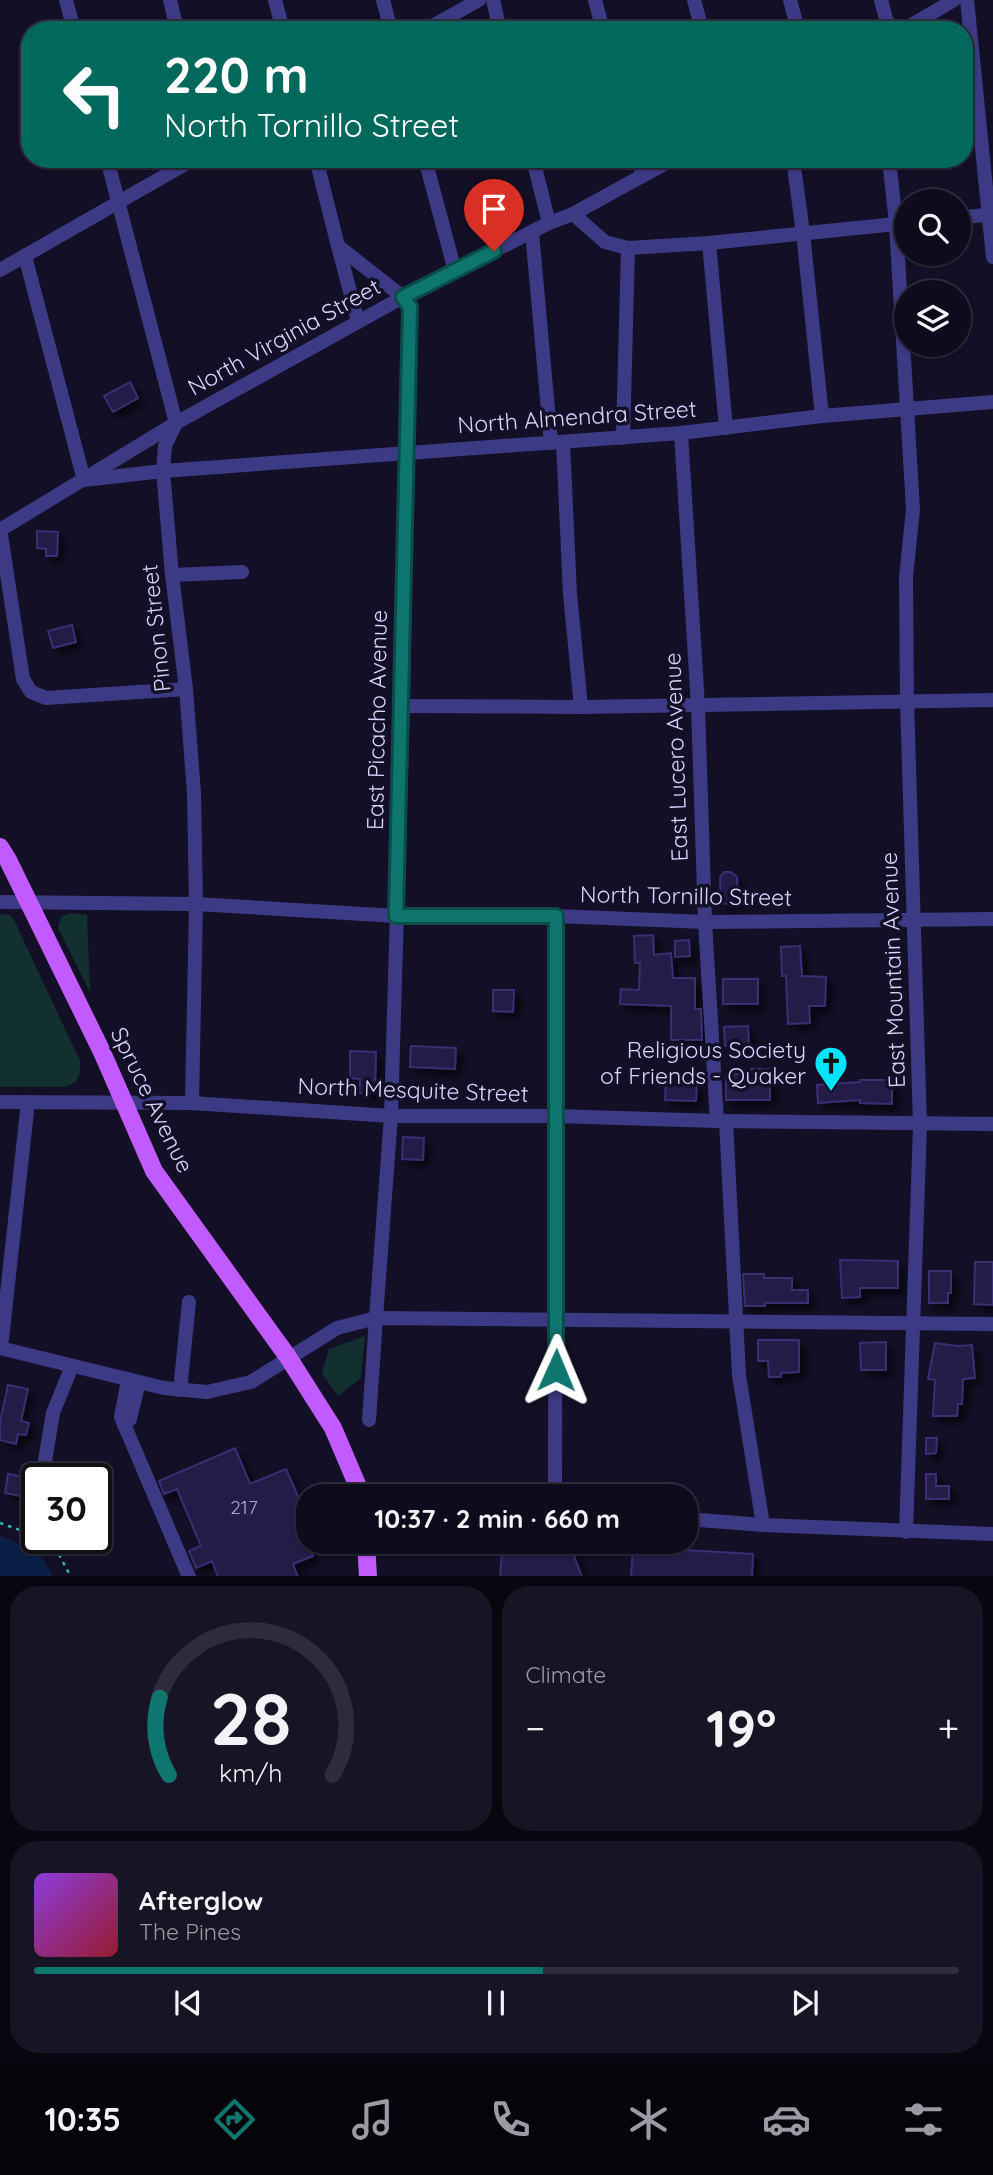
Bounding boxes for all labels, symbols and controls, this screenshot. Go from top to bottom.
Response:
text: 220 m [164,44,309,105]
icon: left [49,49,140,140]
text: North Tornillo Street [164,105,459,145]
pin [464,179,524,251]
map controls [894,189,971,357]
button: search [894,189,971,266]
icon: arrive [475,190,513,228]
street label: North Virginia Street [182,271,385,402]
button: layers [894,280,971,357]
street label: North Almendra Street [456,394,698,439]
street label: Pinon Street [134,563,177,693]
street label: East Picacho Avenue [360,610,393,830]
street label: East Lucero Avenue [657,652,694,862]
street label: East Mountain Avenue [874,852,911,1088]
street label: North Tornillo Street [580,879,792,912]
street label: Spruce Avenue [105,1022,200,1177]
place label: Religious Society of Friends - Quaker [600,1035,806,1090]
church icon: Religious Society of Friends - Quaker [812,1044,850,1093]
street label: North Mesquite Street [297,1071,529,1108]
position arrow [519,1333,593,1407]
speed limit sign: 30 [21,1463,112,1554]
house number: 217 [230,1495,258,1519]
text: 10:37 · 2 min · 660 m [374,1502,620,1535]
text: Climate [526,1660,606,1689]
text: 28 [210,1672,291,1763]
text: 19° [706,1695,777,1760]
text: − [526,1704,545,1752]
text: + [938,1704,959,1752]
text: km/h [219,1756,282,1787]
text: Afterglow [139,1884,263,1917]
text: The Pines [139,1917,241,1946]
icon: previous [169,1984,207,2022]
icon: pause [477,1984,515,2022]
icon: next [786,1984,824,2022]
icon: directions [210,2095,259,2144]
icon: music [348,2095,397,2144]
icon: phone [486,2095,535,2144]
icon: climate [624,2095,673,2144]
icon: car [762,2095,811,2144]
icon: filters [899,2095,948,2144]
text: 10:35 [44,2099,121,2139]

